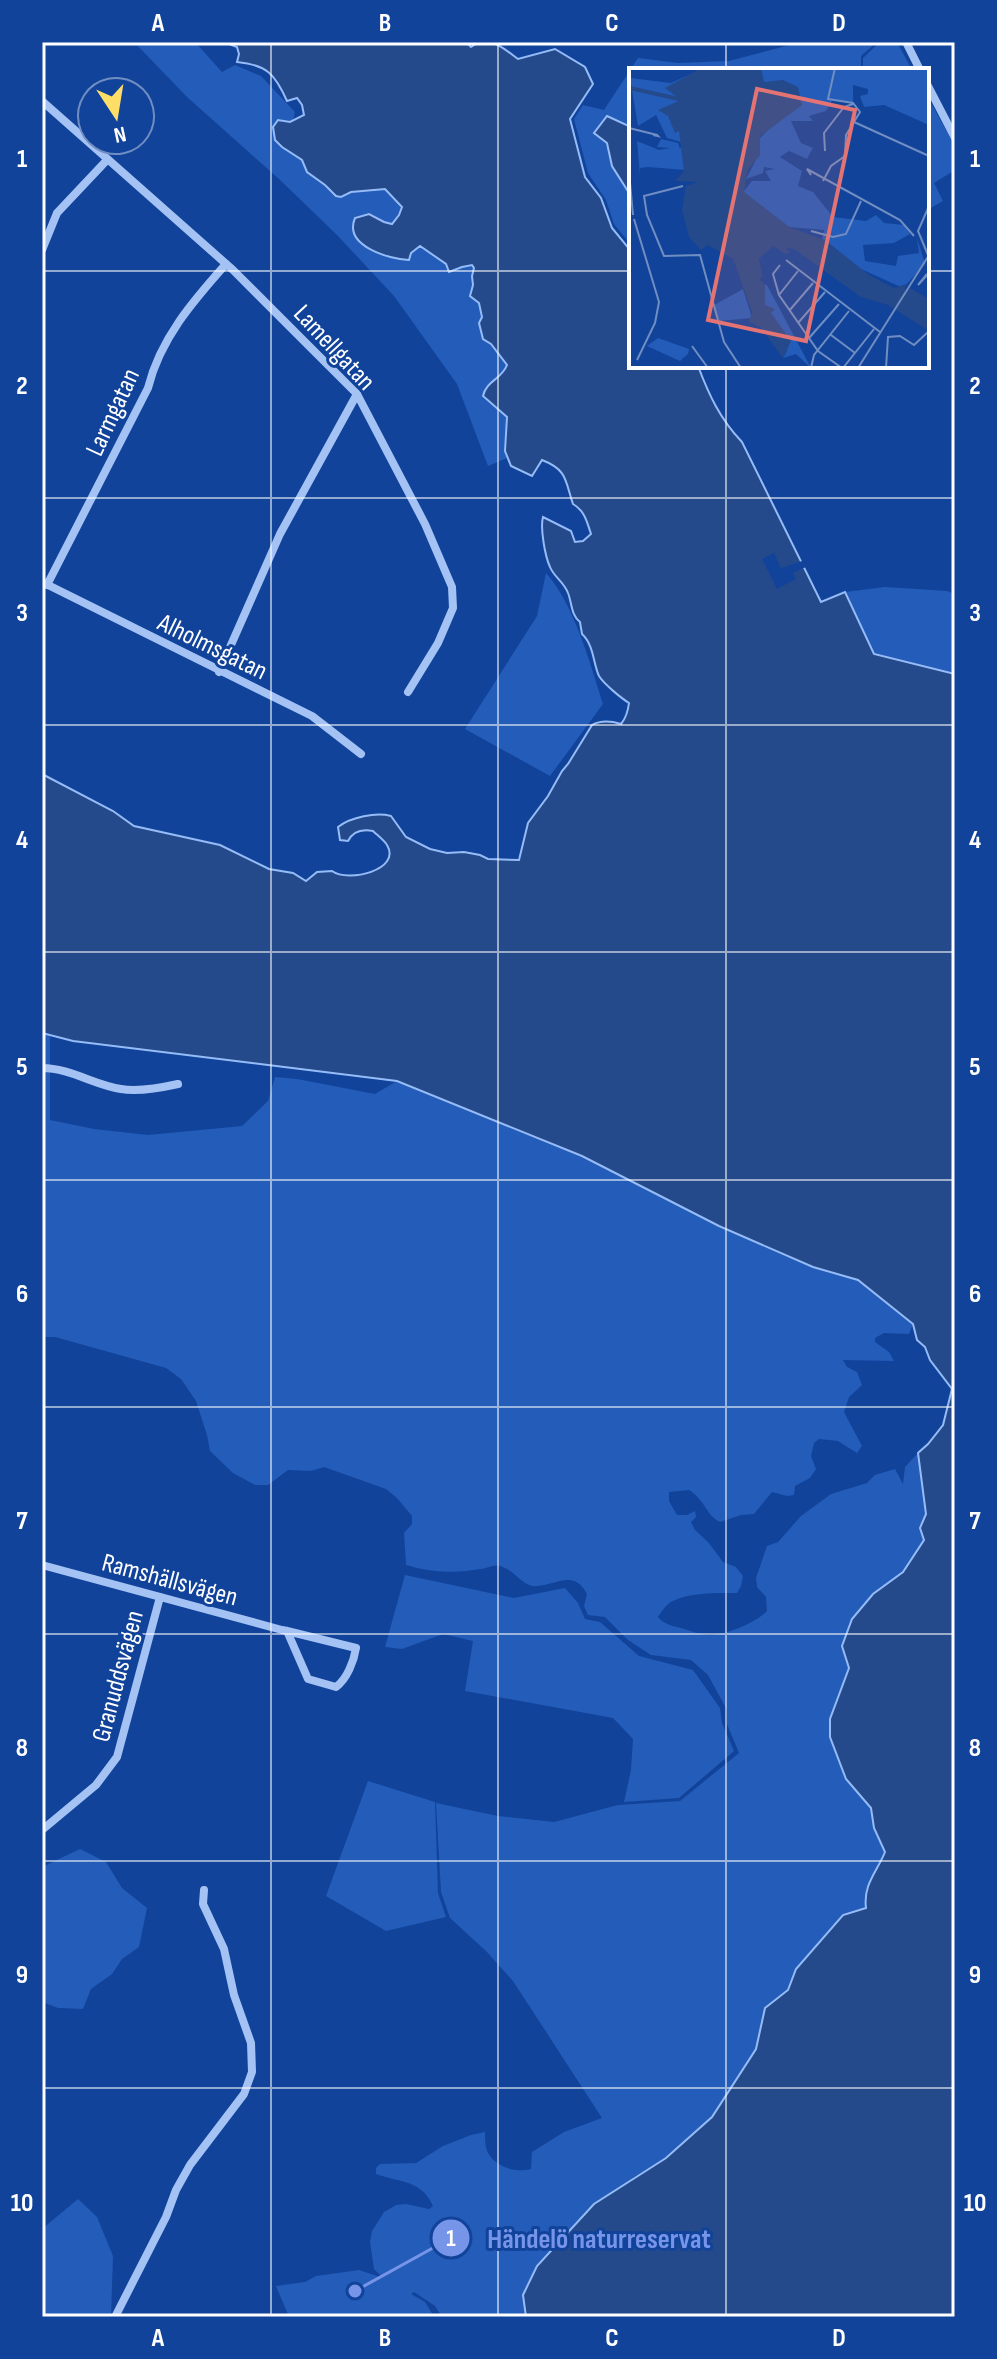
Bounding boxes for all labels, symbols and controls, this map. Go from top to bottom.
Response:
text: A [151,8,165,39]
text: B [379,8,391,39]
text: C [605,8,619,39]
text: D [832,8,846,39]
inset map [629,68,929,368]
north arrow [76,76,156,156]
text: N [111,120,128,149]
text: 1 [17,144,27,175]
text: 1 [970,144,980,175]
street label: Lamellgatan [287,299,381,397]
street label: Larmgatan [80,364,147,461]
text: 2 [16,371,28,402]
text: 2 [969,371,981,402]
text: 3 [16,598,28,629]
text: 3 [969,598,981,629]
street label: Alholmsgatan [152,607,272,687]
text: 4 [16,825,28,856]
text: 4 [969,825,981,856]
text: 5 [16,1052,28,1083]
text: 5 [969,1052,981,1083]
text: 6 [16,1279,28,1310]
text: 6 [969,1279,981,1310]
text: 7 [16,1506,28,1537]
text: 7 [969,1506,981,1537]
street label: Ramshällsvägen [98,1547,241,1613]
street label: Granuddsvägen [86,1607,151,1745]
text: 8 [16,1733,28,1764]
text: 8 [969,1733,981,1764]
text: 9 [16,1960,28,1991]
text: 9 [969,1960,981,1991]
text: 10 [11,2188,33,2219]
text: 10 [964,2188,986,2219]
callout: Händelö naturreservat [431,2212,727,2264]
text: Händelö naturreservat [487,2223,711,2256]
text: 1 [446,2224,456,2253]
text: A [151,2323,165,2354]
text: B [379,2323,391,2354]
text: C [605,2323,619,2354]
text: D [832,2323,846,2354]

